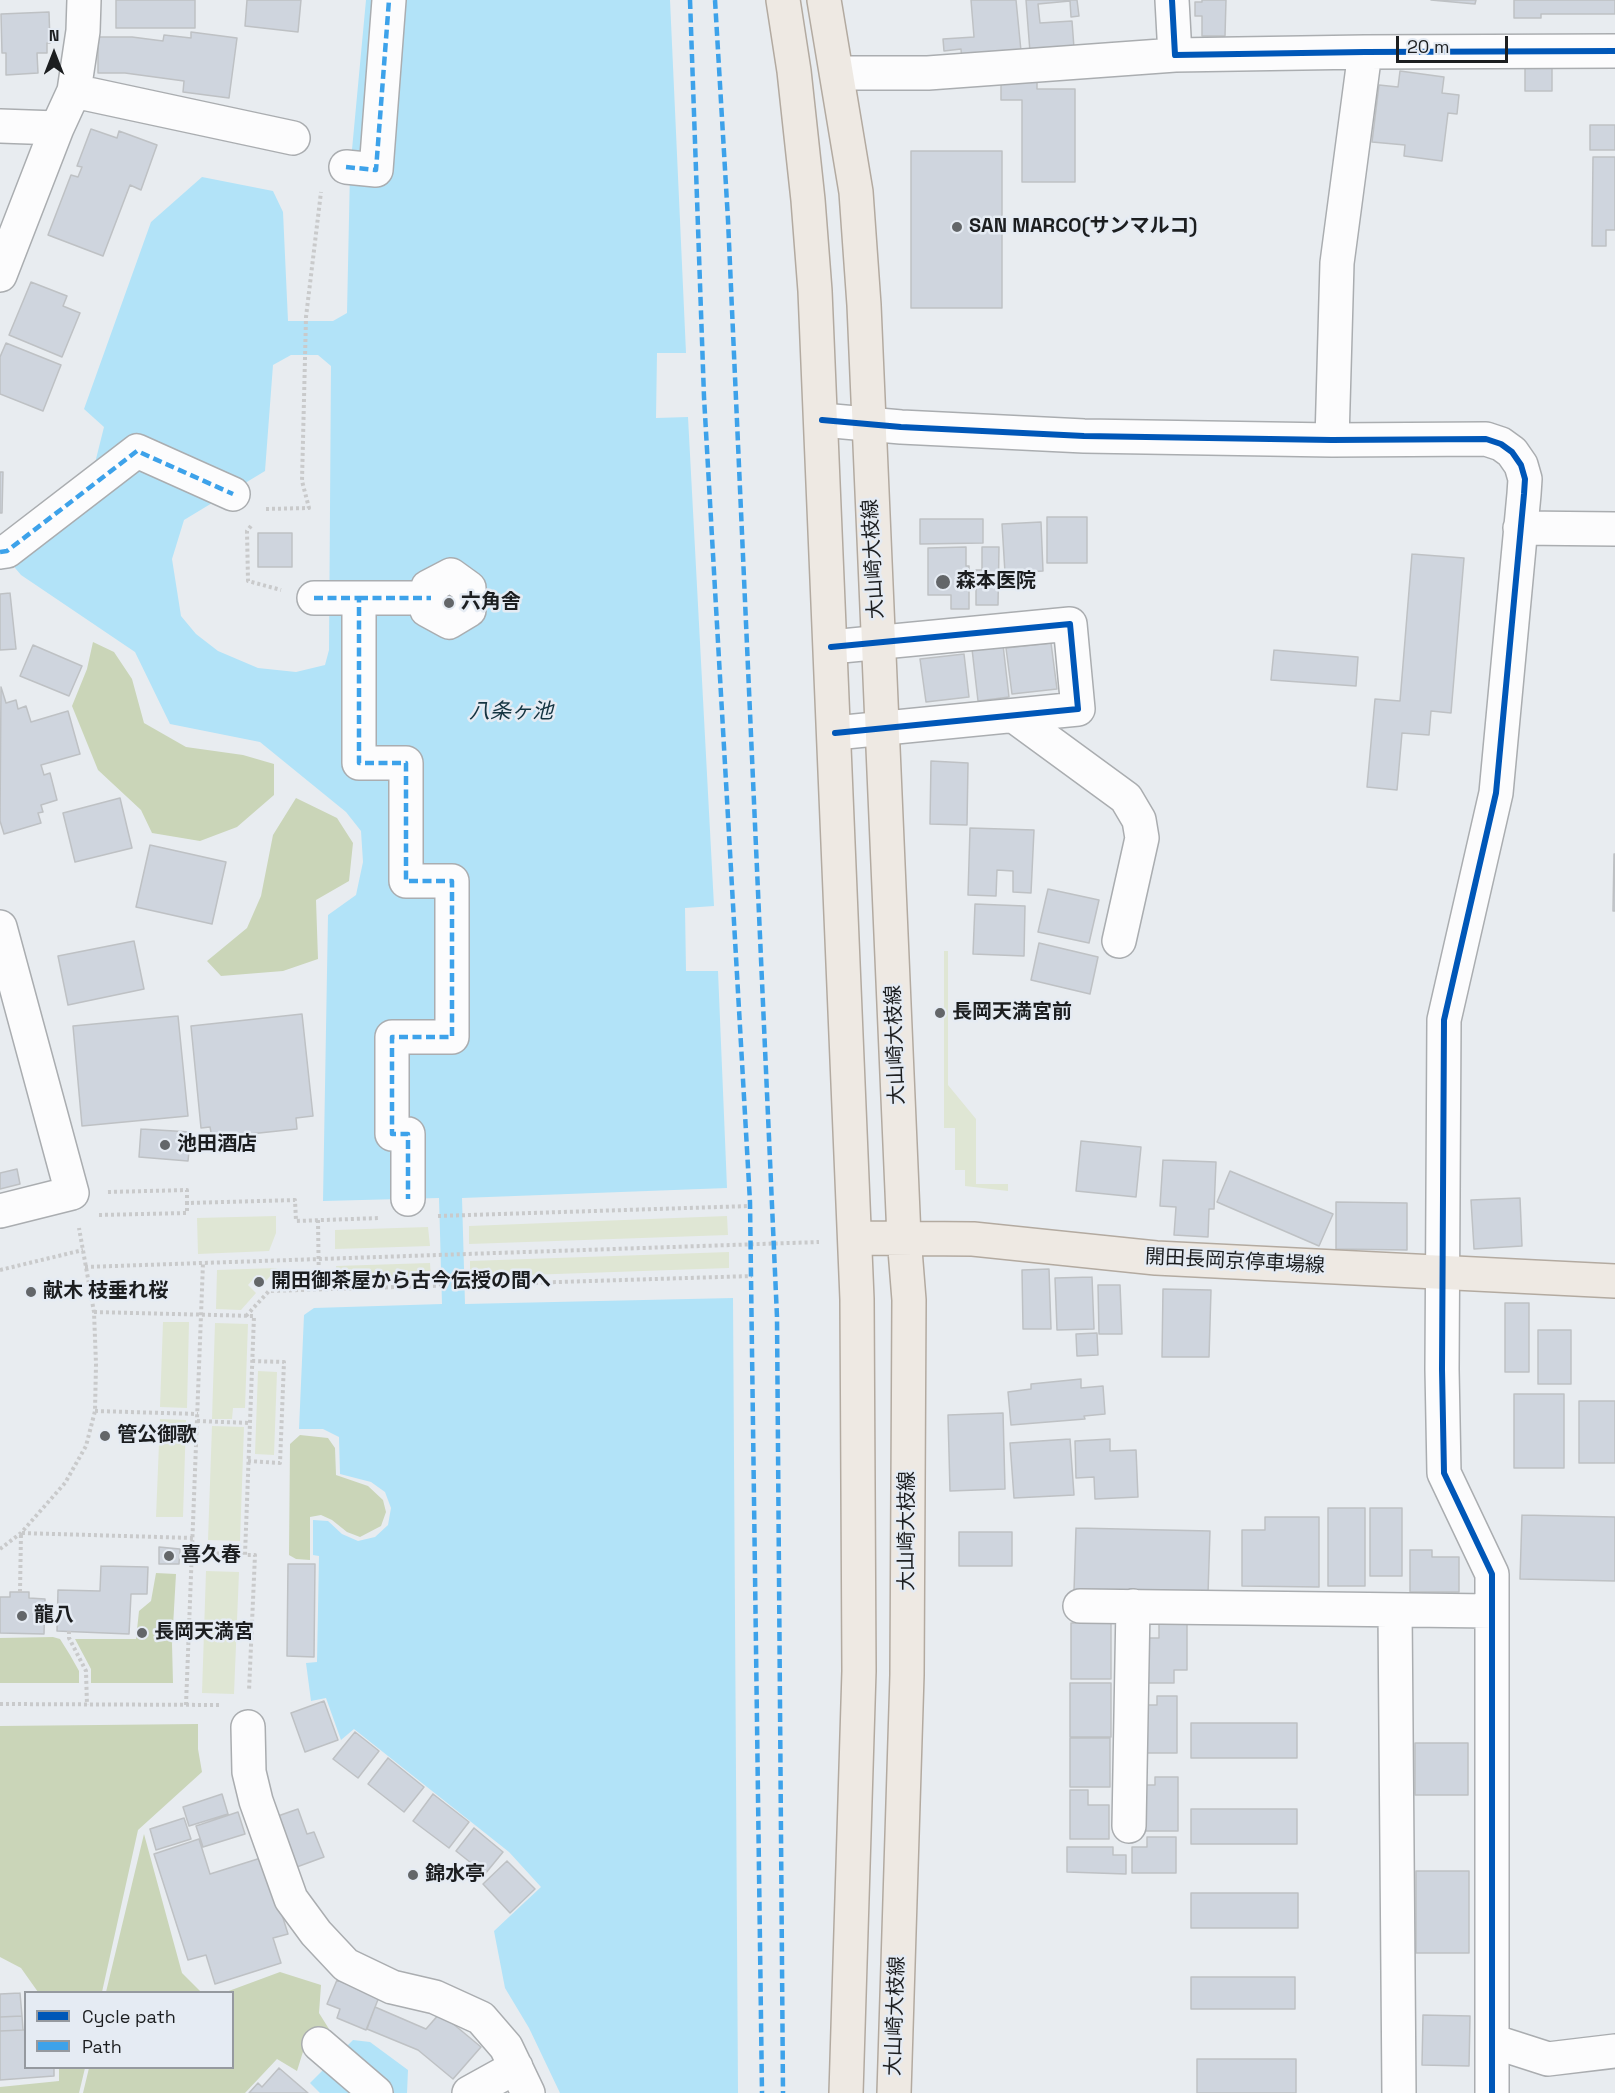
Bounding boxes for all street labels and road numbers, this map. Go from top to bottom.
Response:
street label: 大山崎大枝線 [859,498,889,620]
street label: 大山崎大枝線 [882,985,910,1105]
street label: 開田長岡京停車場線 [1144,1245,1326,1279]
street label: 大山崎大枝線 [896,1471,920,1591]
street label: 大山崎大枝線 [882,1956,910,2076]

